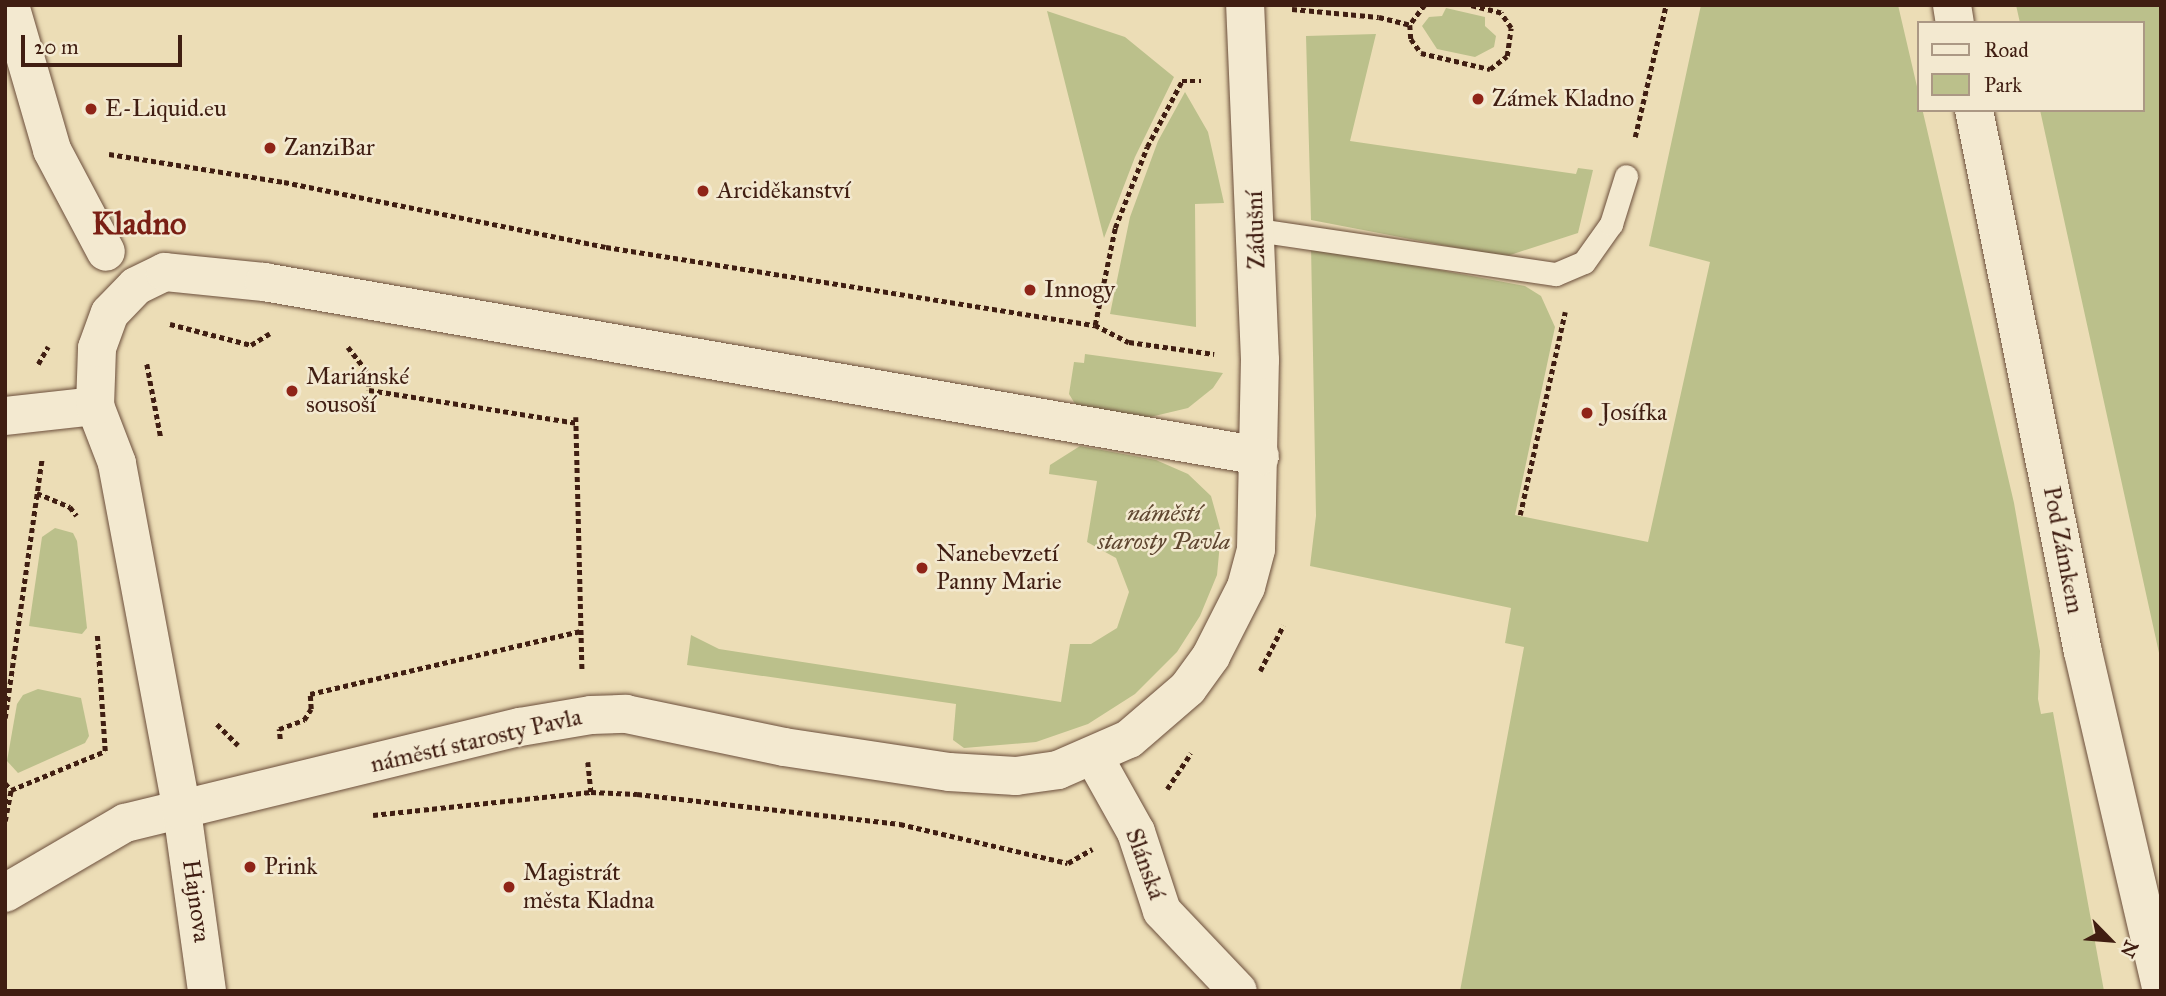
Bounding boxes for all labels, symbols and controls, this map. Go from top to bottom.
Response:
scale bar [24,21,186,65]
legend [1918,21,2145,112]
text: 20 m [34,34,79,60]
text: Road [1984,37,2029,63]
text: Park [1984,72,2022,98]
place label: Zámek Kladno [1492,85,1634,113]
marker: Zámek Kladno [1470,91,1486,107]
place label: E-Liquid.eu [105,95,227,123]
marker: E-Liquid.eu [83,101,99,117]
place label: ZanziBar [284,134,375,162]
marker: ZanziBar [262,140,278,156]
place label: Arciděkanství [717,177,850,205]
marker: Arciděkanství [695,183,711,199]
street label: Zádušní [1240,190,1272,270]
district label: Kladno [92,205,186,243]
place label: Innogy [1044,276,1115,304]
marker: Innogy [1022,282,1038,298]
place label: Mariánské sousoší [306,363,409,419]
marker: Mariánské sousoší [284,383,300,399]
place label: Josífka [1601,399,1667,427]
marker: Josífka [1579,405,1595,421]
street label: Pod Zámkem [2037,484,2089,616]
park label: náměstí starosty Pavla [1098,500,1230,556]
place label: Nanebevzetí Panny Marie [936,540,1062,596]
marker: Nanebevzetí Panny Marie [914,560,930,576]
street label: náměstí starosty Pavla [368,703,584,779]
street label: Slánská [1119,825,1171,903]
place label: Prink [264,853,317,881]
street label: Hajnova [176,858,216,944]
marker: Prink [242,859,258,875]
place label: Magistrát města Kladna [523,859,654,915]
marker: Magistrát města Kladna [501,879,517,895]
north arrow [2075,905,2145,975]
text: N [2116,937,2143,961]

